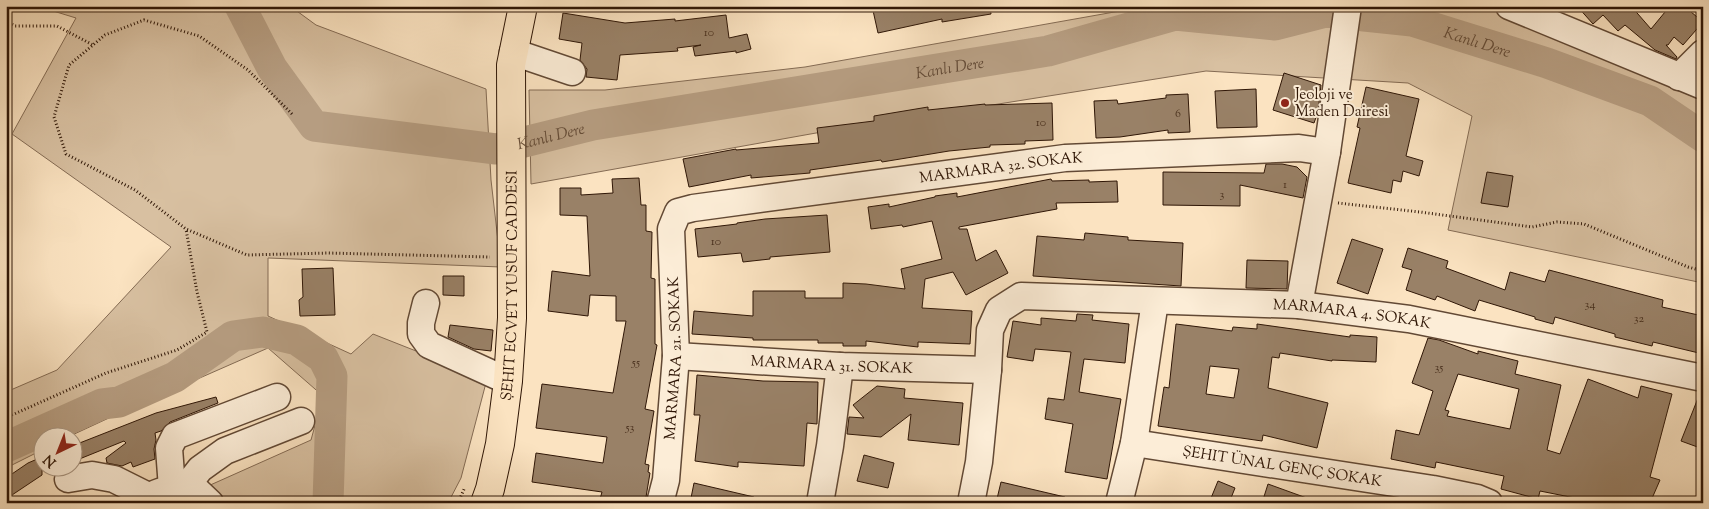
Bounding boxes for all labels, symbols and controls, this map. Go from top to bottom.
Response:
water label: Kanlı Dere [1440,23,1513,65]
house number: 10 [704,24,714,42]
water label: Kanlı Dere [914,53,986,86]
place label: Jeoloji ve Maden Dairesi [1294,85,1389,123]
marker: Jeoloji ve Maden Dairesi [1279,97,1291,109]
house number: 6 [1175,105,1181,123]
house number: 10 [1036,114,1046,132]
water label: Kanlı Dere [515,118,587,157]
street label: MARMARA 32. SOKAK [918,148,1083,189]
street label: ŞEHIT ECVET YUSUF CADDESI [497,170,524,402]
house number: 1 [1283,176,1287,194]
house number: 3 [1220,186,1225,204]
house number: 10 [711,233,721,251]
street label: MARMARA 21. SOKAK [660,276,688,441]
street label: MARMARA 4. SOKAK [1273,295,1433,335]
house number: 34 [1585,296,1595,314]
house number: 32 [1634,310,1645,328]
street label: MARMARA 31. SOKAK [750,352,913,380]
house number: 55 [631,354,640,372]
house number: 35 [1435,359,1443,377]
house number: 53 [625,419,635,437]
north arrow [32,426,82,476]
street label: ŞEHIT ÜNAL GENÇ SOKAK [1181,442,1383,493]
text: N [40,449,61,471]

